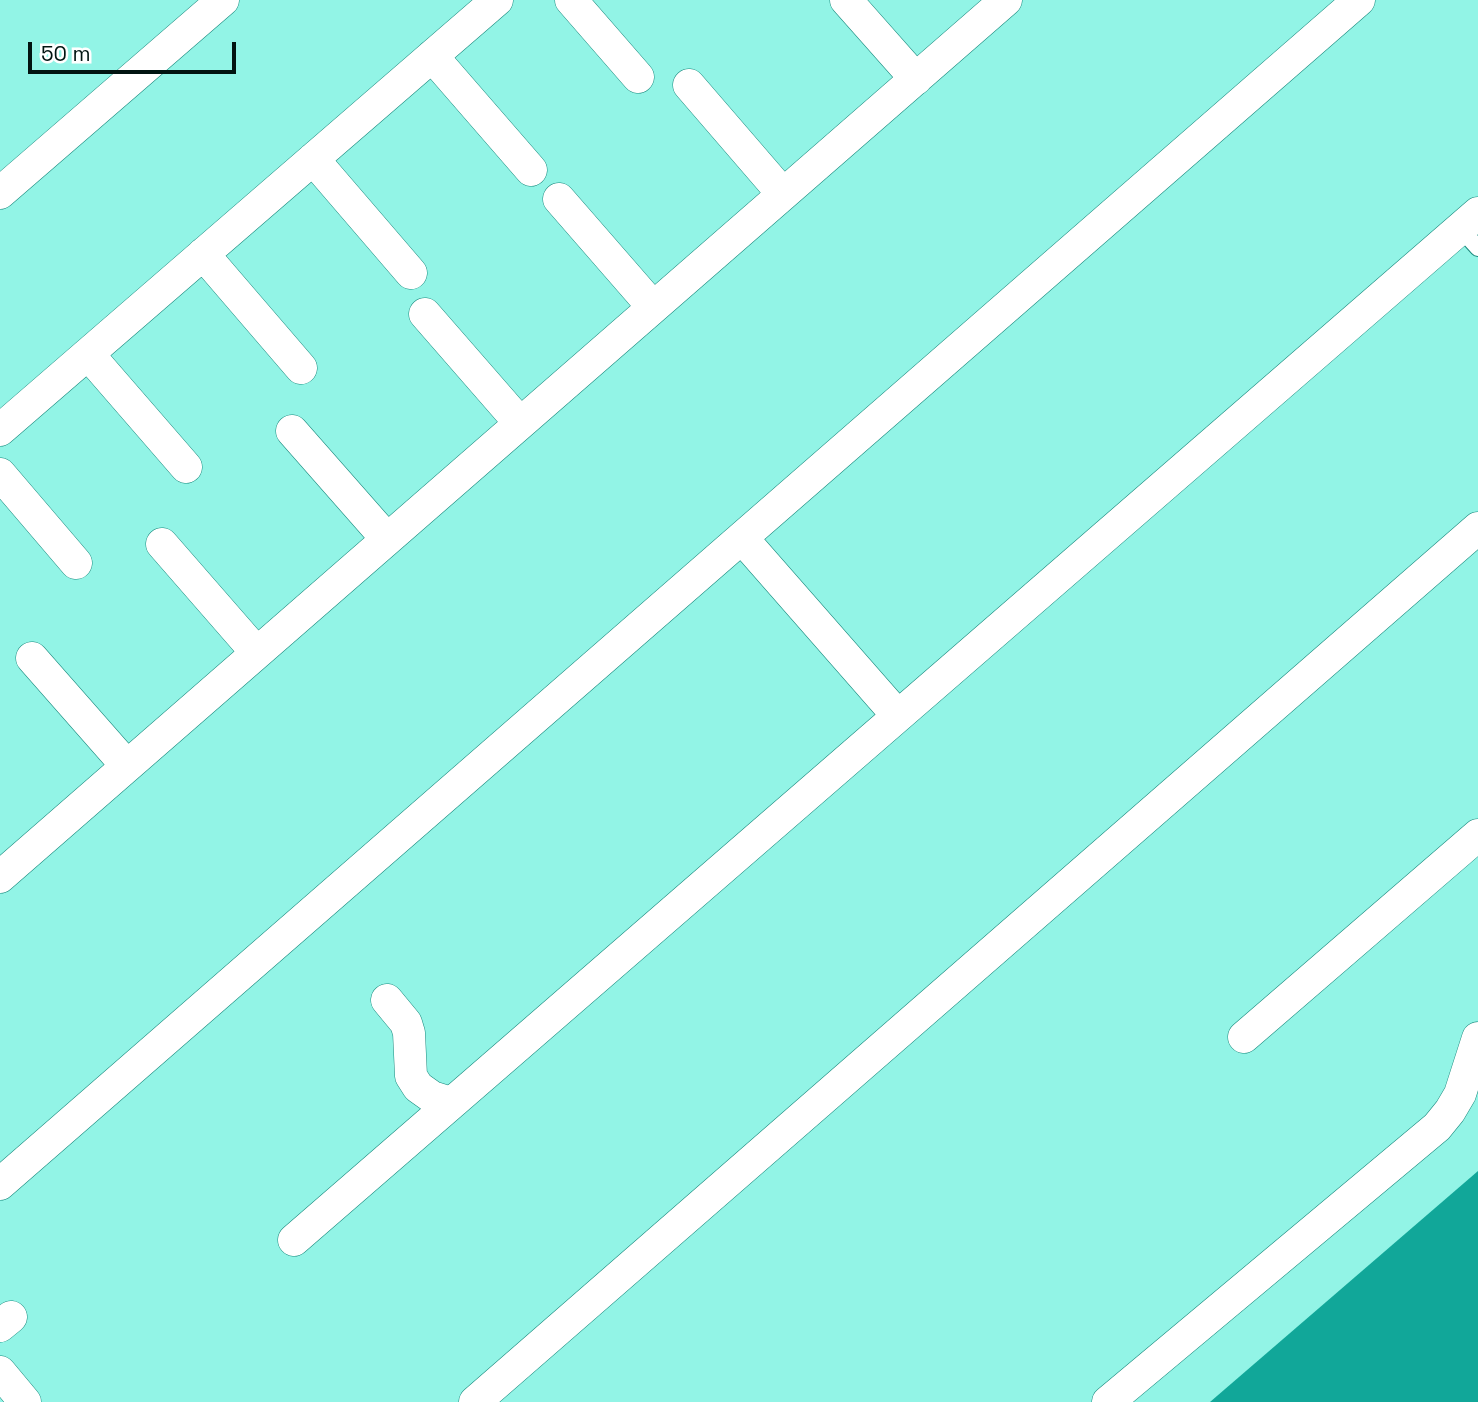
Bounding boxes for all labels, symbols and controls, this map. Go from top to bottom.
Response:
scale bar [32,28,240,72]
text: 50 m [41,40,91,67]

